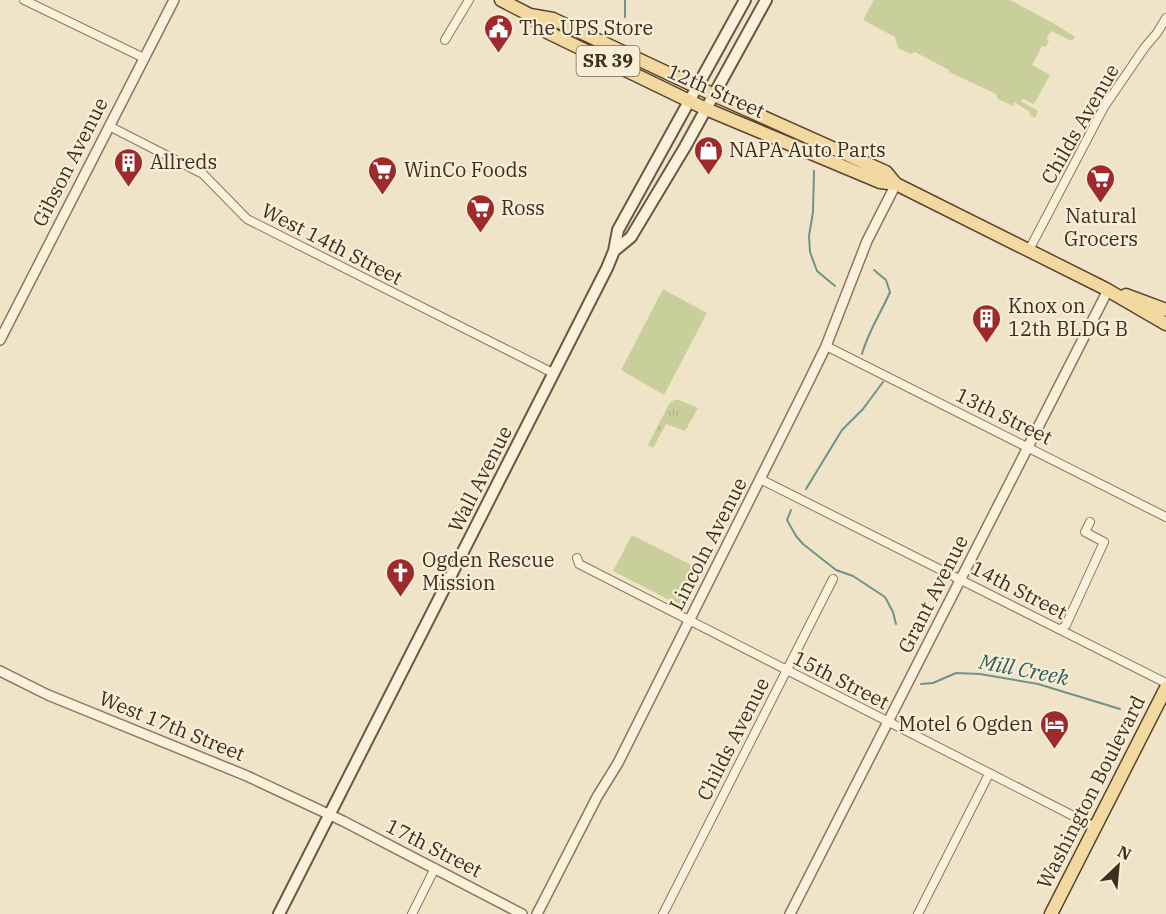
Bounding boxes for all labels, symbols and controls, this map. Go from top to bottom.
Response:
public building icon: The UPS Store [482,12,514,54]
place label: The UPS Store [519,14,653,41]
road number: SR 39 [576,46,640,76]
street label: 12th Street [663,57,769,124]
street label: Childs Avenue [1034,59,1125,189]
street label: Gibson Avenue [25,93,114,231]
shop icon: NAPA Auto Parts [692,134,724,176]
place label: NAPA Auto Parts [729,136,886,163]
building icon: Allreds [113,146,145,188]
place label: Allreds [150,148,217,175]
supermarket icon: WinCo Foods [367,154,399,196]
place label: WinCo Foods [404,156,527,183]
supermarket icon: Natural Grocers [1085,162,1117,204]
supermarket icon: Ross [464,192,496,234]
place label: Ross [501,194,545,221]
street label: West 14th Street [257,196,407,291]
place label: Natural Grocers [1064,202,1138,252]
place label: Knox on 12th BLDG B [1008,292,1128,342]
building icon: Knox on 12th BLDG B [971,302,1003,344]
street label: 13th Street [951,381,1057,451]
street label: Wall Avenue [441,421,518,537]
street label: Lincoln Avenue [662,473,753,615]
street label: Grant Avenue [891,530,974,657]
place label: Ogden Rescue Mission [422,546,554,596]
street label: 14th Street [967,554,1072,625]
church icon: Ogden Rescue Mission [385,556,417,598]
street label: 15th Street [789,644,894,715]
water label: Mill Creek [976,646,1072,692]
street label: Childs Avenue [690,673,775,805]
street label: West 17th Street [95,684,249,767]
street label: Washington Boulevard [1030,691,1151,893]
hotel icon: Motel 6 Ogden [1038,708,1070,750]
place label: Motel 6 Ogden [898,710,1033,737]
street label: 17th Street [382,812,487,883]
north arrow [1088,836,1148,896]
text: N [1115,841,1135,864]

